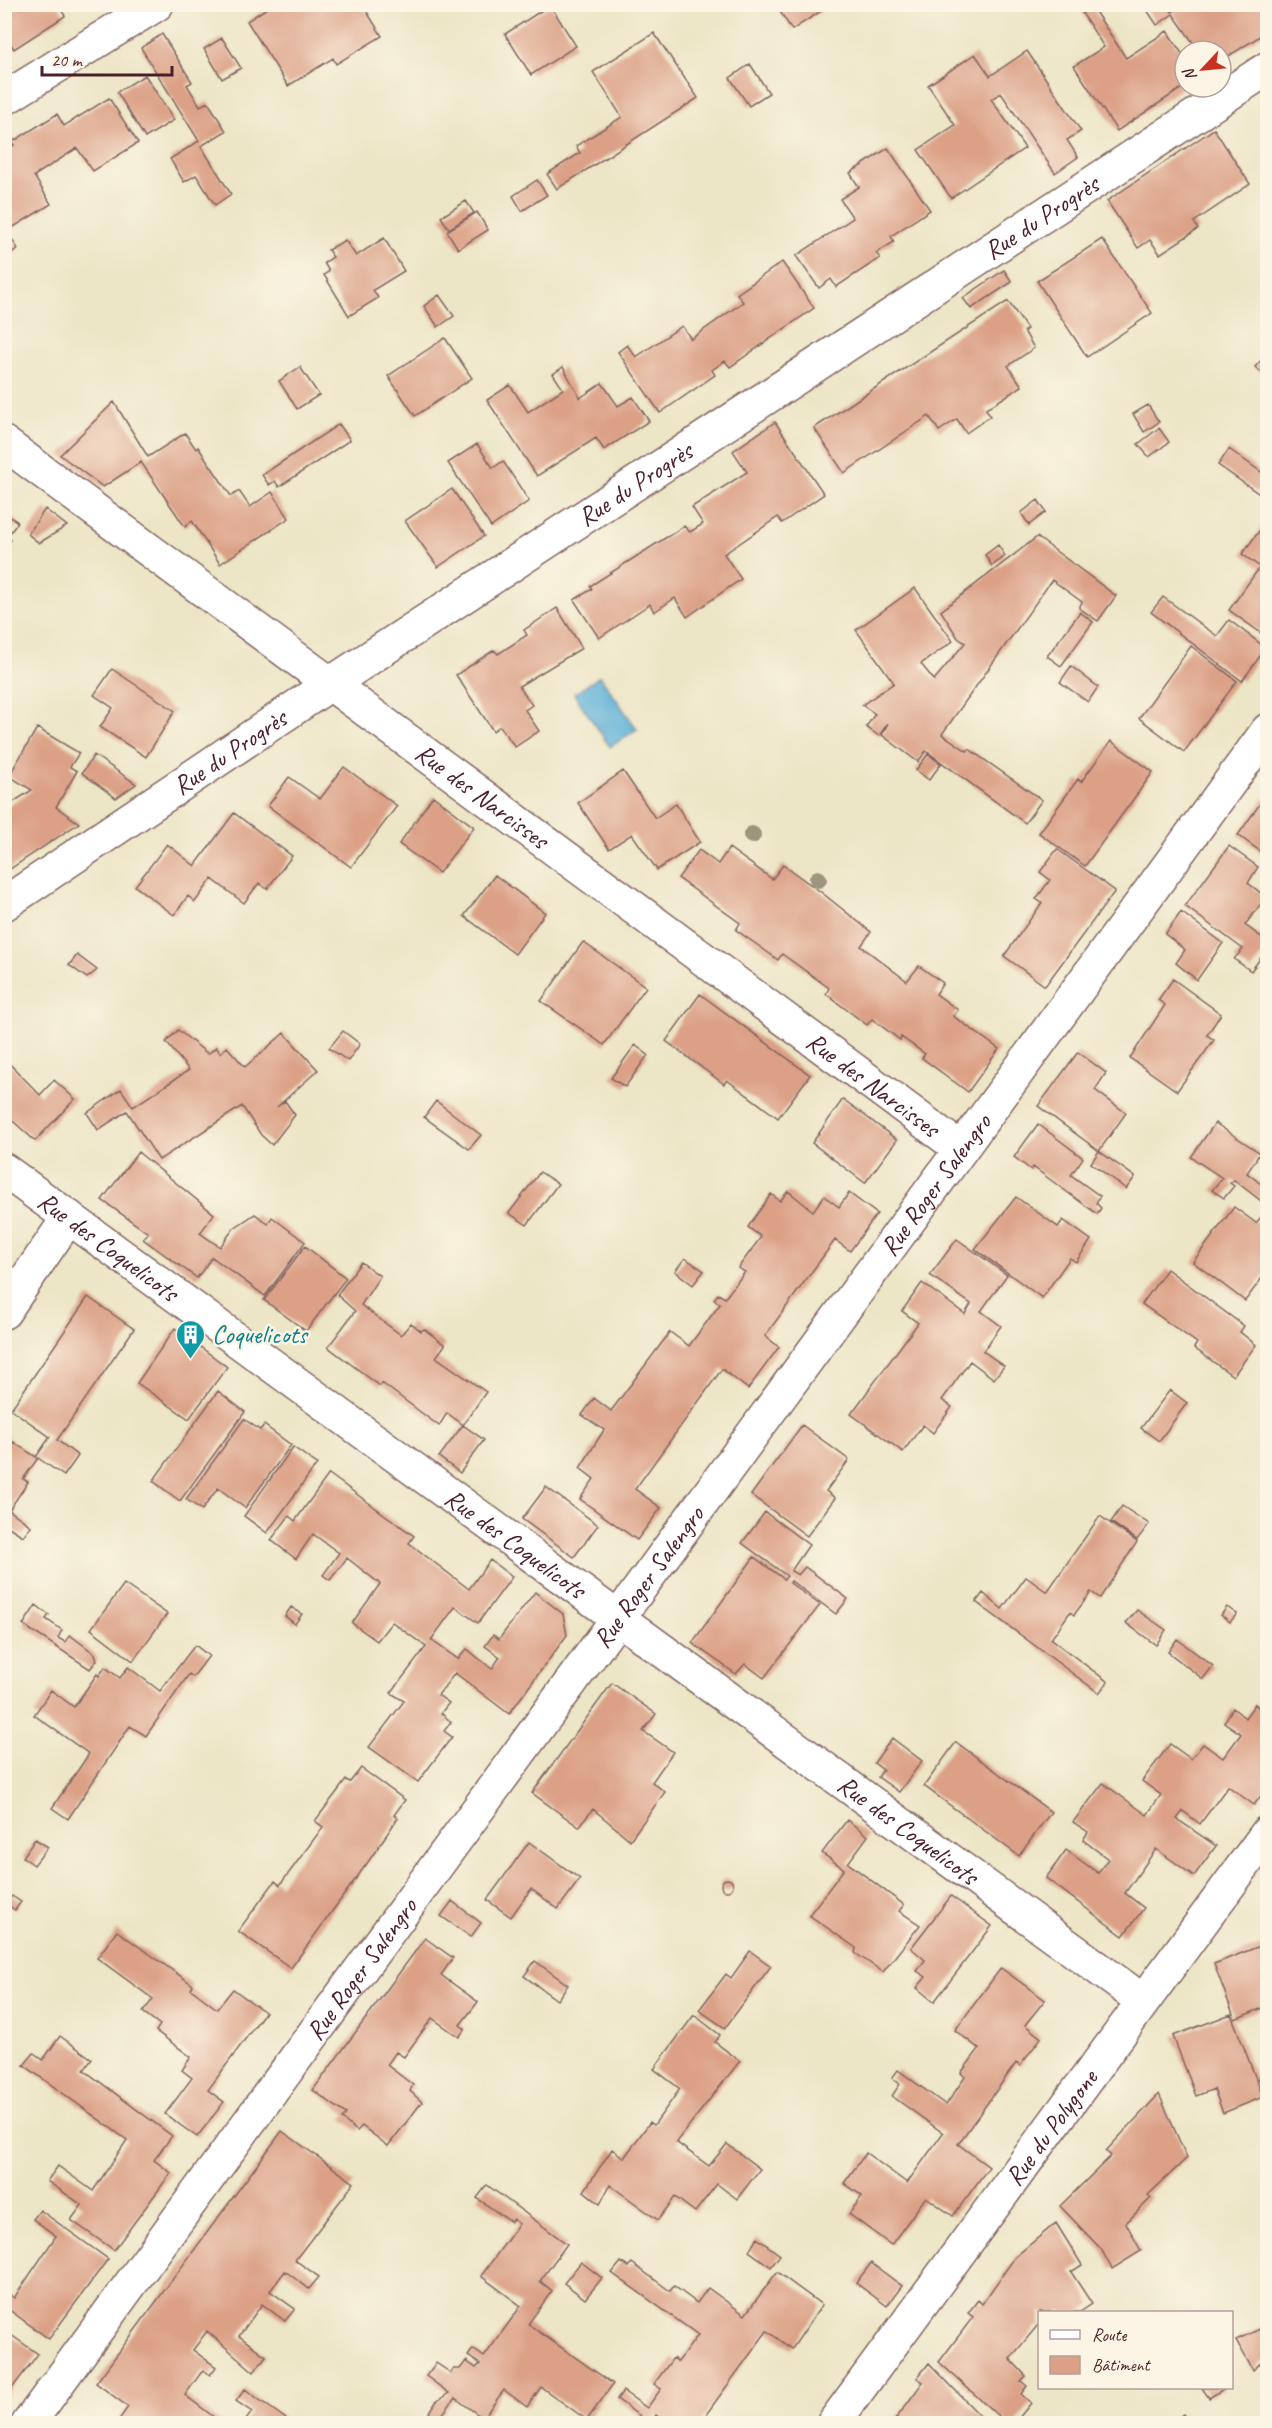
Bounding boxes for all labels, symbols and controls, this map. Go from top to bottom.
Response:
scale bar [42,39,172,77]
north arrow [1173,39,1233,99]
text: 20 m [51,49,84,71]
text: N [1178,64,1202,84]
street label: Rue du Progrès [978,166,1106,267]
street label: Rue du Progrès [571,433,700,533]
street label: Rue du Progrès [166,701,294,802]
street label: Rue des Narcisses [409,736,557,857]
street label: Rue des Narcisses [800,1024,948,1145]
street label: Rue Roger Salengro [872,1106,999,1262]
street label: Rue des Coquelicots [31,1184,187,1309]
building icon: Coquelicots [175,1318,207,1360]
place label: Coquelicots [212,1318,309,1351]
street label: Rue des Coquelicots [439,1481,594,1607]
street label: Rue Roger Salengro [585,1498,712,1654]
street label: Rue des Coquelicots [831,1767,986,1893]
street label: Rue Roger Salengro [298,1890,425,2046]
street label: Rue du Polygone [997,2062,1105,2192]
legend [1038,2311,1233,2389]
text: Route [1092,2324,1127,2346]
text: Bâtiment [1092,2354,1152,2376]

